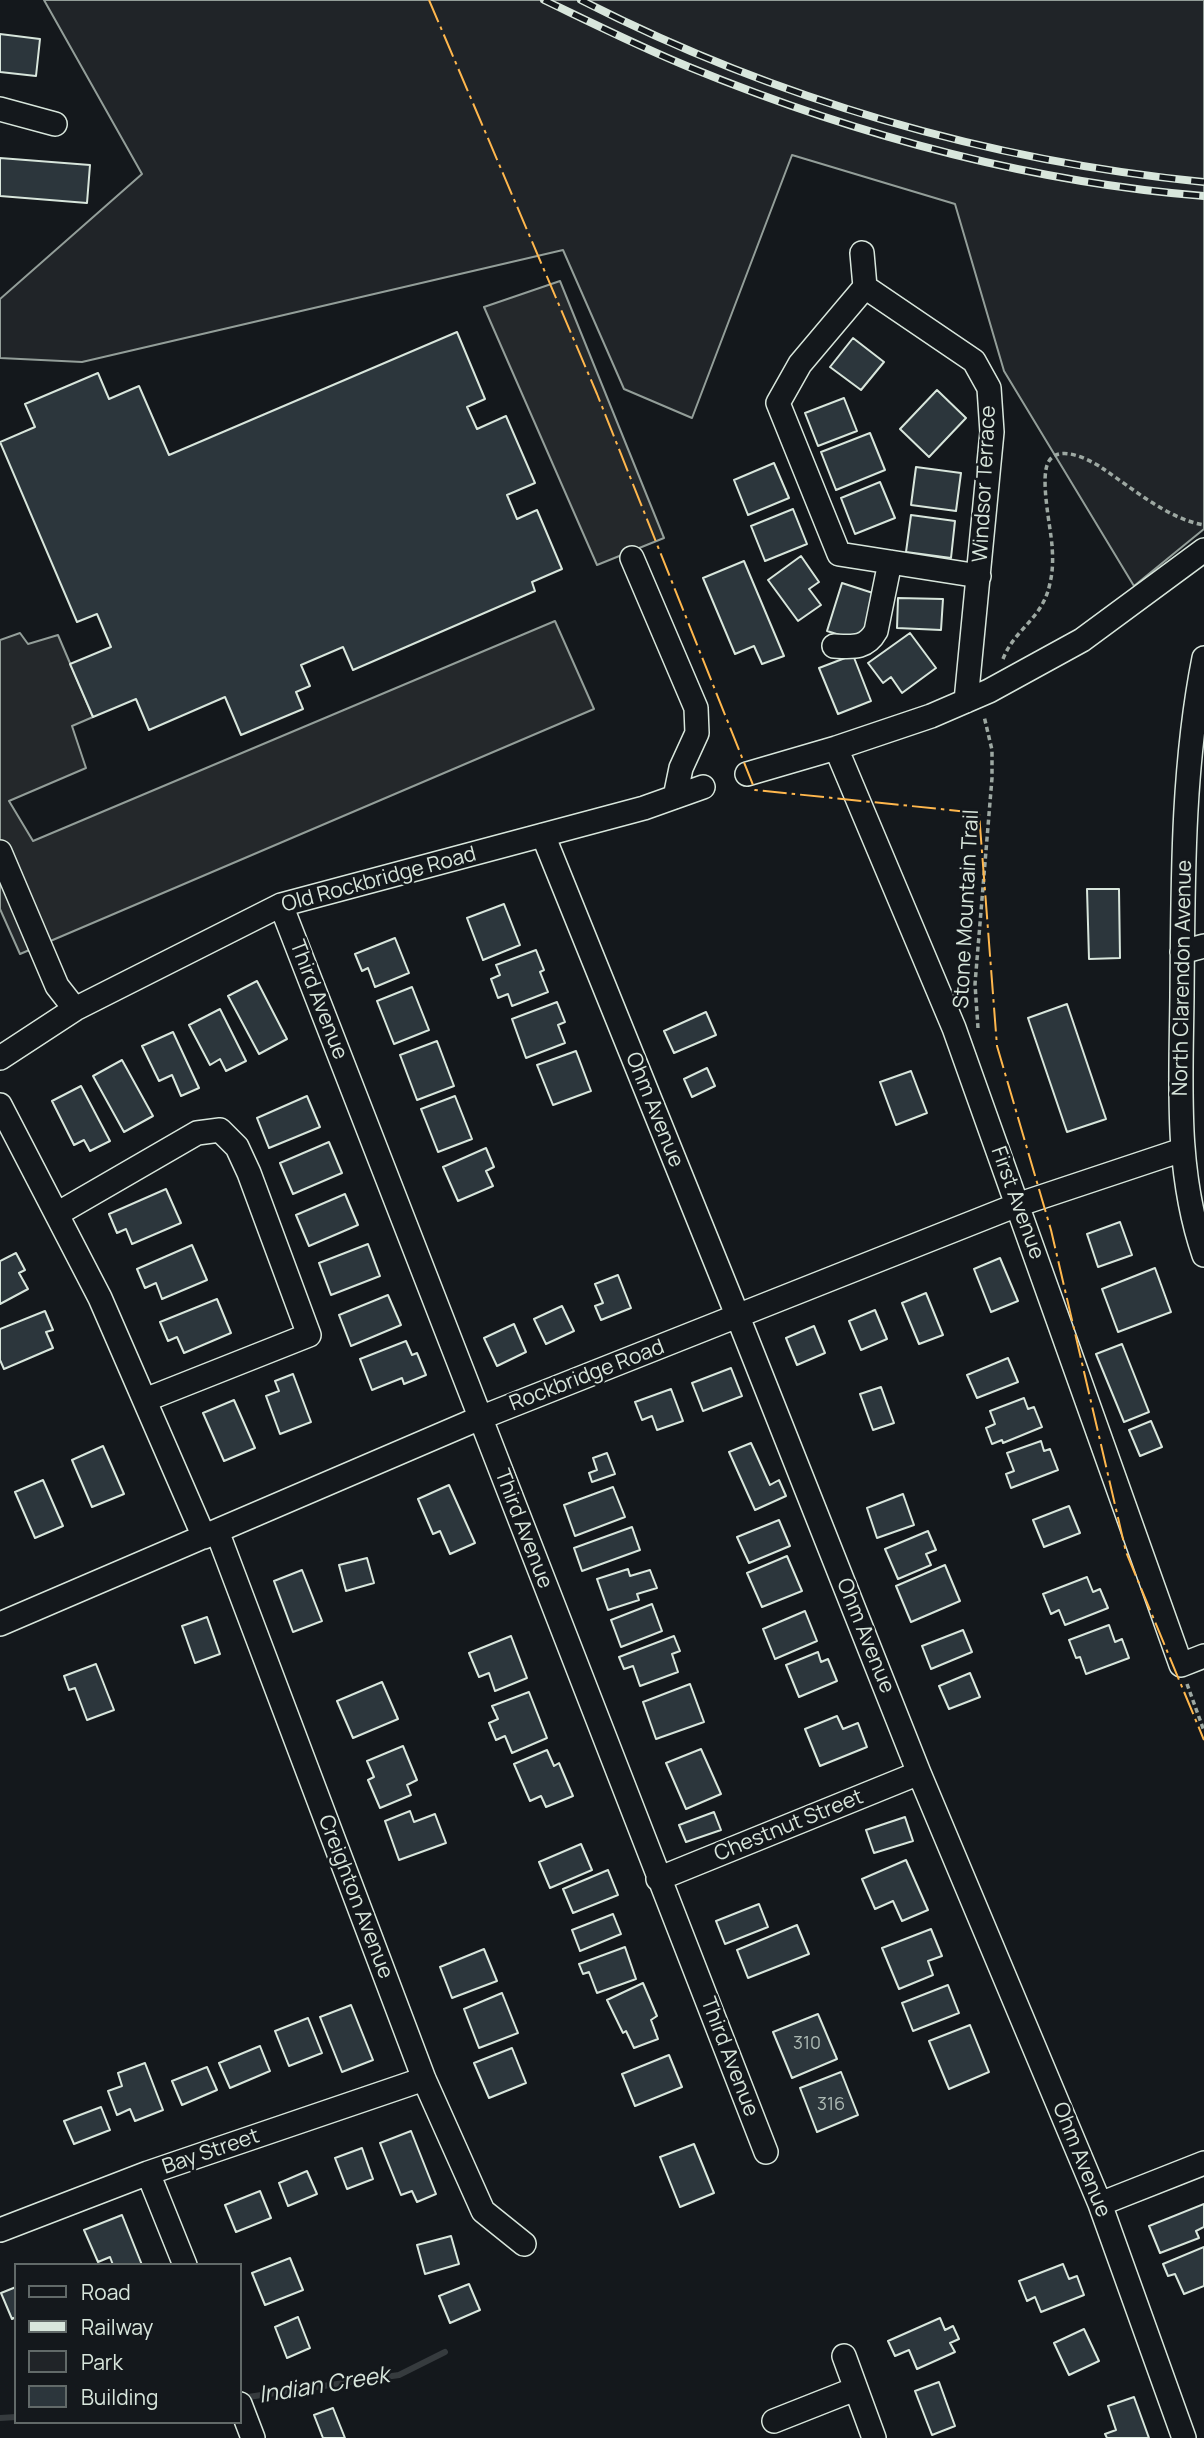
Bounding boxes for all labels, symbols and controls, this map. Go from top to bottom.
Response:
street label: Windsor Terrace [968,405,1002,563]
street label: Stone Mountain Trail [949,809,985,1009]
street label: Old Rockbridge Road [279,842,479,918]
street label: North Clarendon Avenue [1168,860,1198,1096]
street label: Third Avenue [284,937,352,1063]
street label: Ohm Avenue [620,1049,688,1171]
street label: First Avenue [985,1143,1049,1263]
street label: Rockbridge Road [506,1335,668,1417]
street label: Third Avenue [489,1466,557,1592]
street label: Ohm Avenue [831,1575,899,1697]
street label: Chestnut Street [711,1785,867,1867]
street label: Creighton Avenue [312,1812,398,1982]
street label: Third Avenue [695,1994,763,2120]
house number: 310 [793,2033,821,2055]
house number: 316 [817,2094,845,2116]
street label: Ohm Avenue [1047,2099,1115,2221]
street label: Bay Street [159,2124,263,2180]
legend [14,2263,242,2424]
text: Road [81,2278,131,2306]
text: Railway [81,2313,153,2341]
text: Park [81,2348,123,2376]
water label: Indian Creek [257,2362,391,2410]
text: Building [81,2383,158,2411]

